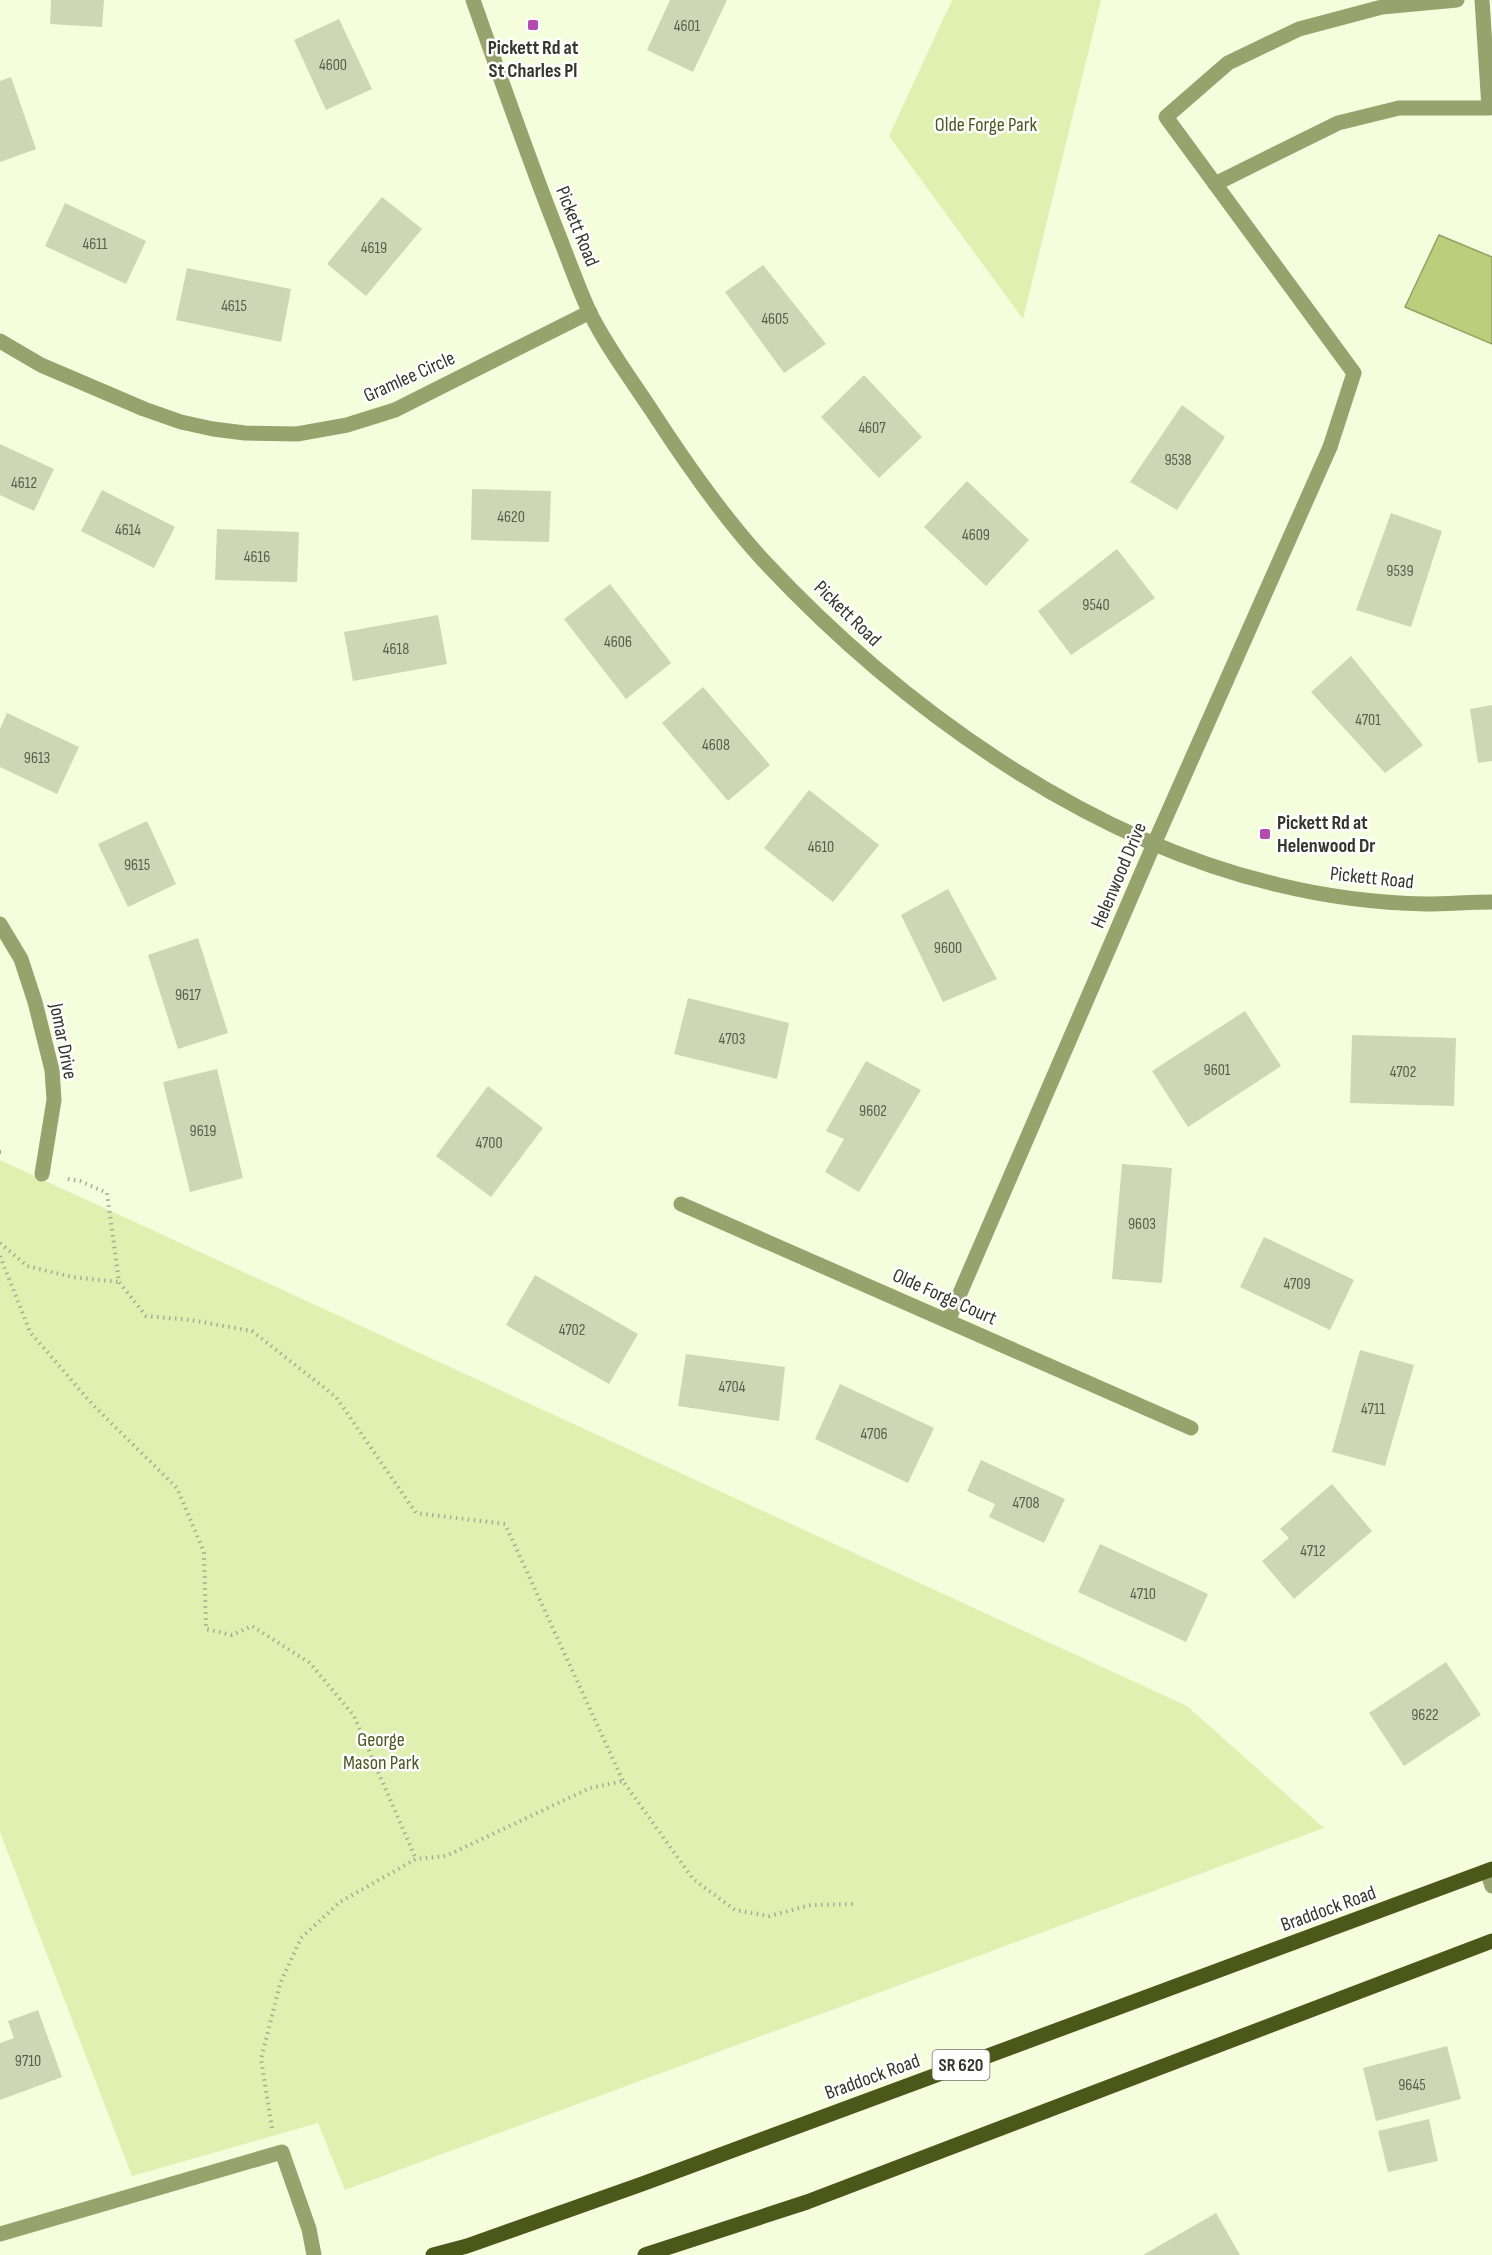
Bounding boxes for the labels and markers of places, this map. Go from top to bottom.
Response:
marker: Pickett Rd at St Charles Pl [526,18,540,32]
place label: Pickett Rd at St Charles Pl [488,36,579,83]
place label: Pickett Rd at Helenwood Dr [1277,811,1375,858]
marker: Pickett Rd at Helenwood Dr [1258,827,1272,841]

